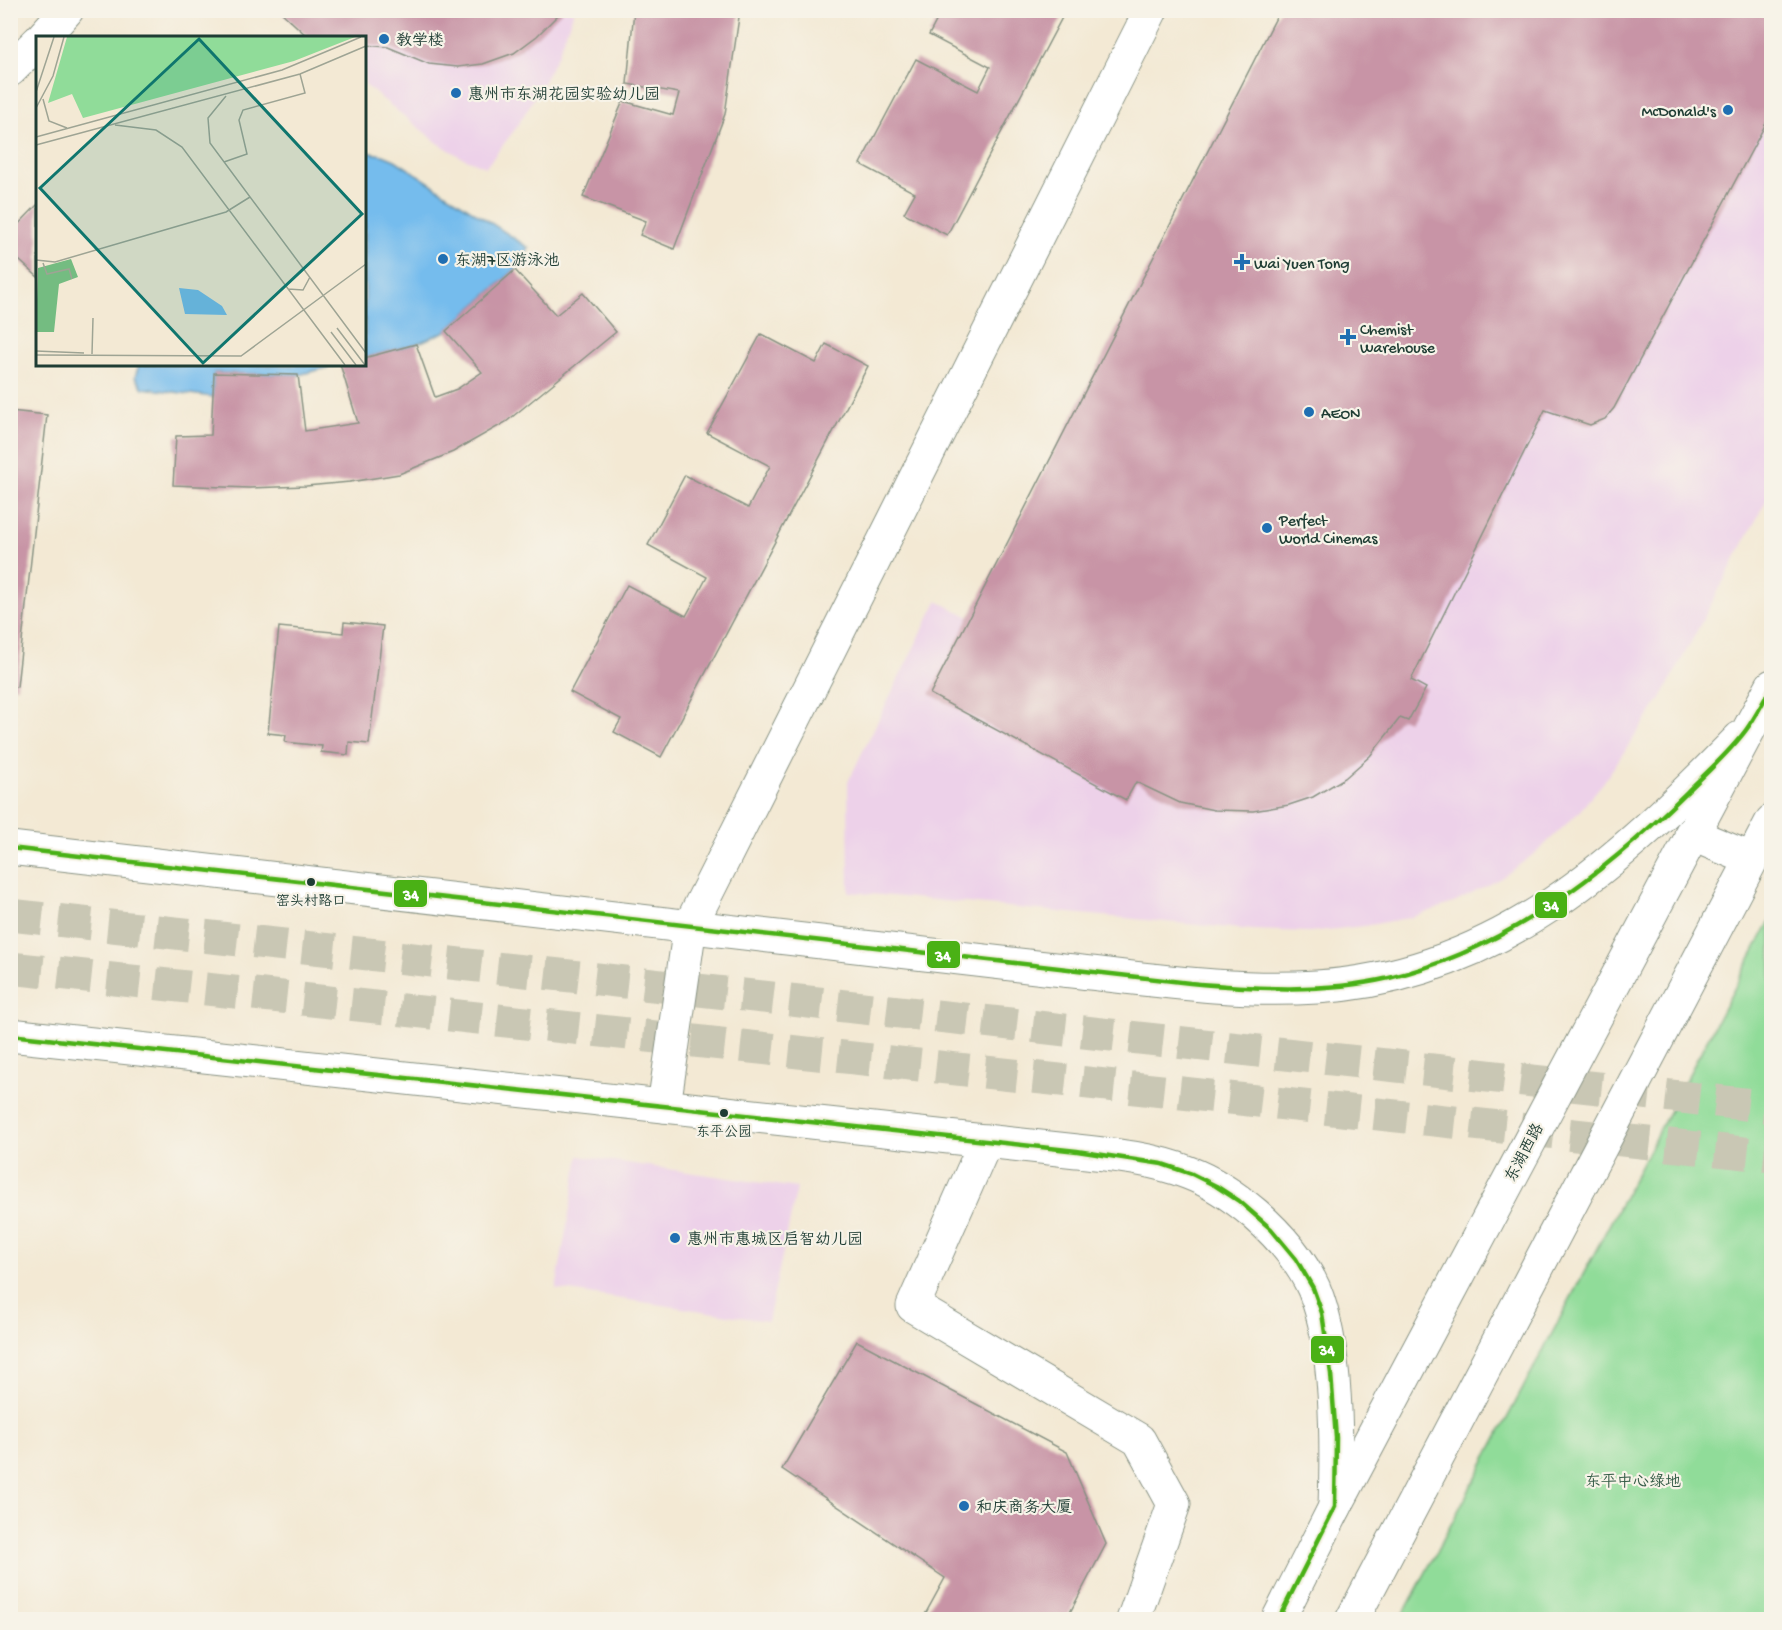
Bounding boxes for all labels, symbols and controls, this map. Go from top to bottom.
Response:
marker: 教学楼 [377,32,391,46]
place label: 教学楼 [396,32,444,52]
inset map [36,36,366,366]
place label: 惠州市东湖花园实验幼儿园 [468,85,660,106]
marker: 惠州市东湖花园实验幼儿园 [449,86,463,100]
marker: McDonald's [1721,103,1735,117]
place label: McDonald's [1641,104,1717,123]
place label: 东湖7区游泳池 [455,251,559,272]
marker: 东湖7区游泳池 [436,252,450,266]
marker: Wai Yuen Tong [1235,255,1249,269]
place label: Wai Yuen Tong [1254,256,1349,275]
place label: Chemist Warehouse [1360,322,1436,359]
marker: Chemist Warehouse [1341,330,1355,344]
marker: AEON [1302,405,1316,419]
place label: AEON [1321,406,1360,425]
place label: Perfect World Cinemas [1278,513,1379,550]
marker: Perfect World Cinemas [1260,521,1274,535]
marker: 窑头村路口 [305,876,317,888]
line badge: 34 [393,879,428,908]
text: 34 [402,888,419,907]
line badge: 34 [1534,891,1568,919]
place label: 窑头村路口 [276,893,346,911]
text: 34 [1542,899,1559,918]
line badge: 34 [926,940,961,969]
text: 34 [934,949,951,968]
marker: 东平公园 [718,1107,730,1119]
street label: 东湖西路 [1501,1120,1550,1186]
place label: 东平公园 [696,1124,752,1142]
place label: 惠州市惠城区启智幼儿园 [687,1230,863,1251]
marker: 惠州市惠城区启智幼儿园 [668,1231,682,1245]
line badge: 34 [1310,1335,1345,1364]
text: 34 [1318,1343,1335,1362]
park label: 东平中心绿地 [1585,1472,1681,1493]
marker: 和庆商务大厦 [957,1499,971,1513]
place label: 和庆商务大厦 [976,1499,1072,1519]

